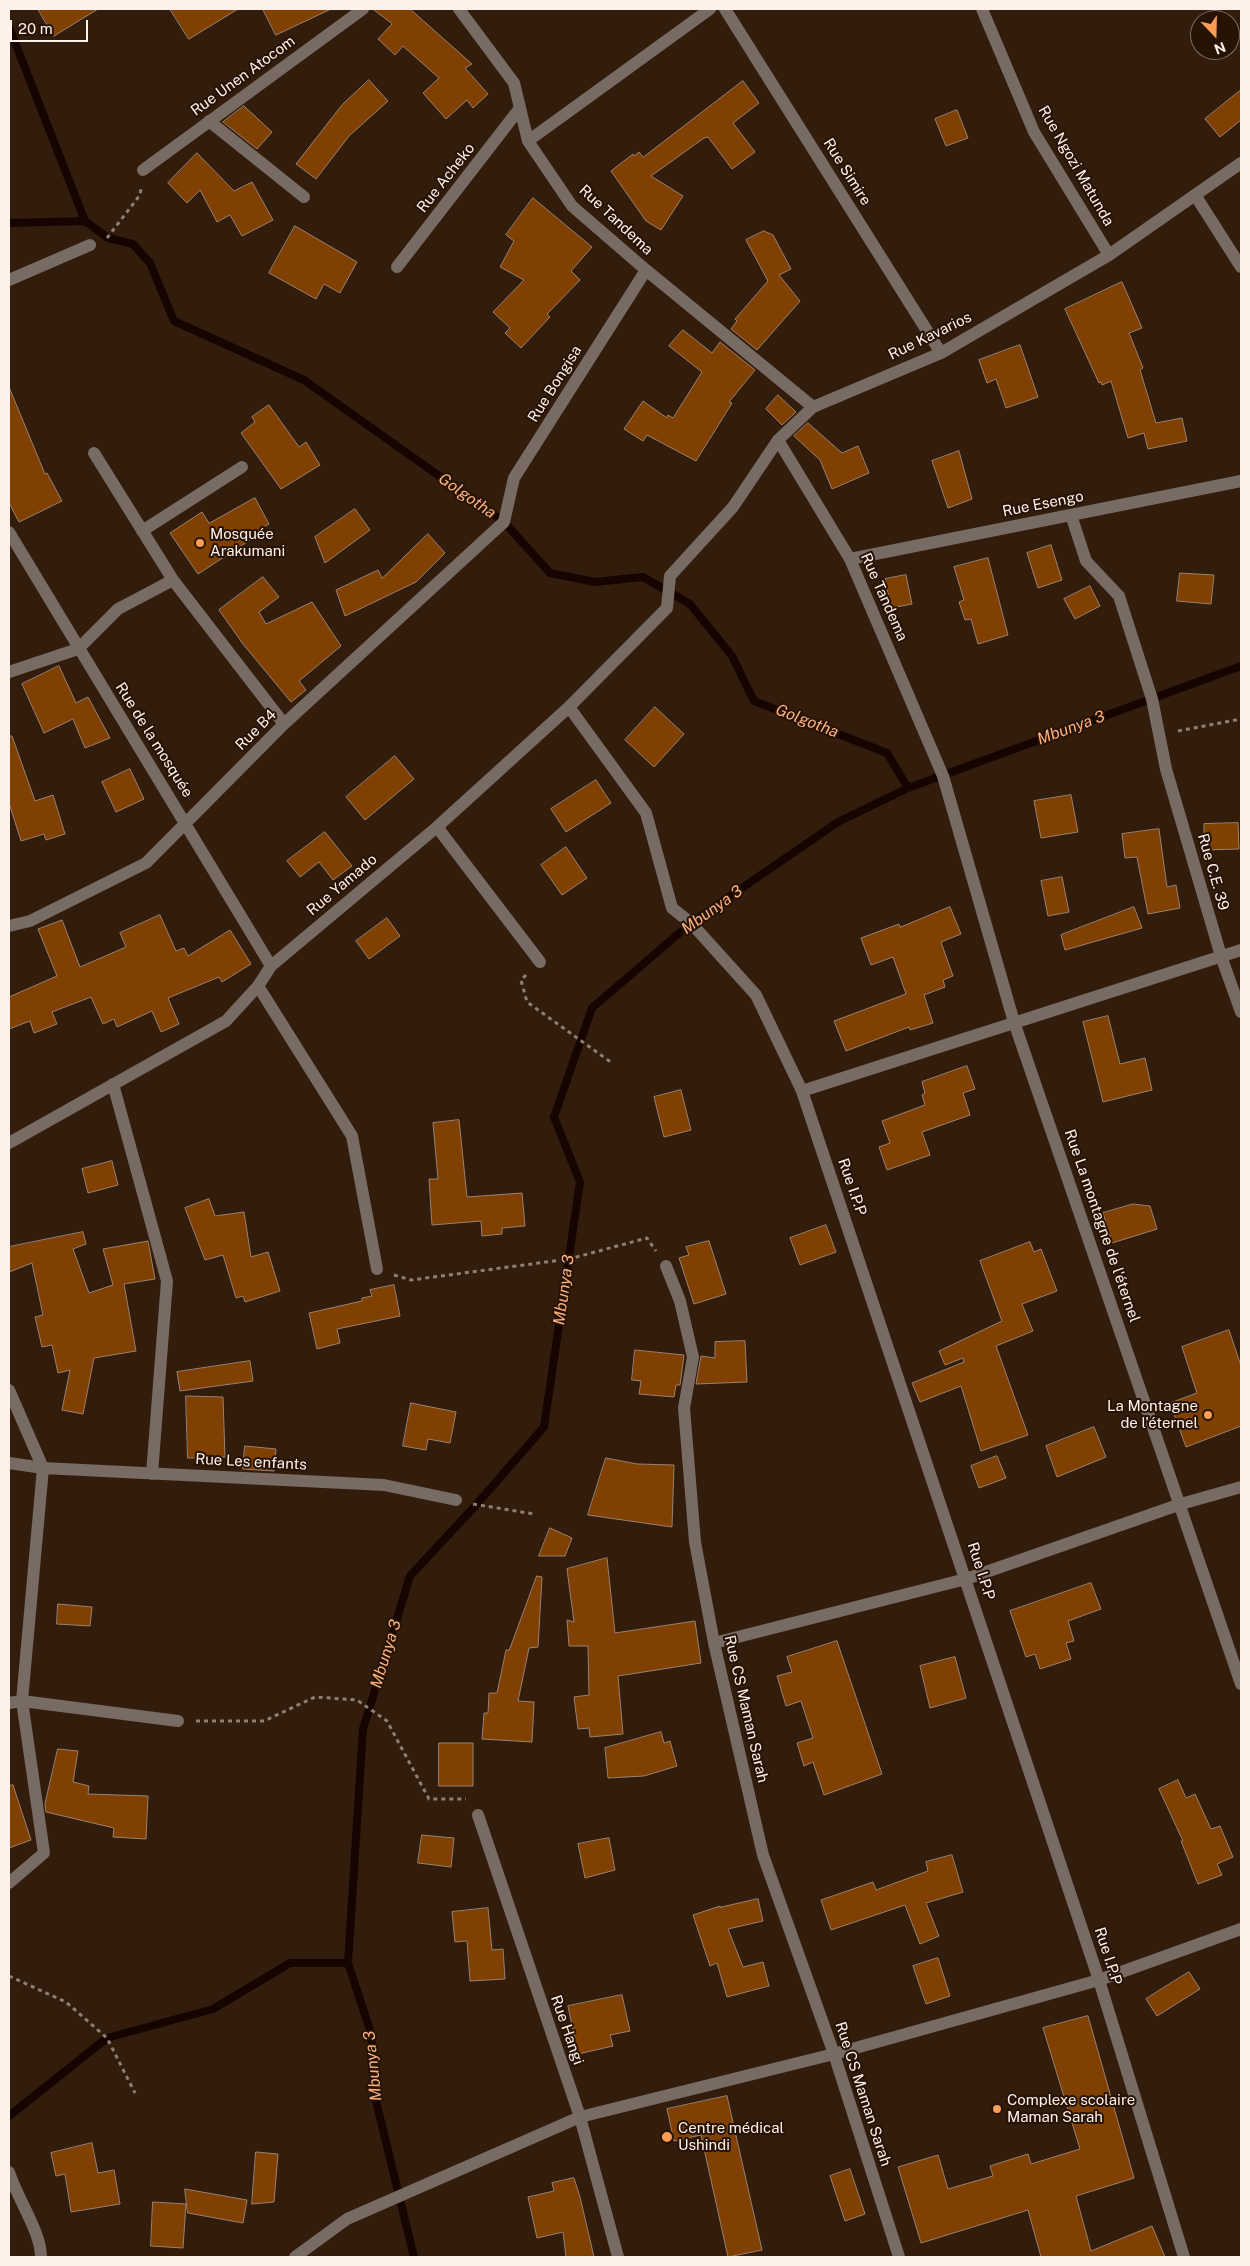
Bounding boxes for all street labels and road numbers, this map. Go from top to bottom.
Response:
street label: Rue Unen Atocom [187,32,299,120]
street label: Rue Ngozi Matunda [1034,103,1118,229]
street label: Rue Simire [819,135,875,209]
street label: Rue Acheko [413,140,479,216]
street label: Rue Tandema [575,181,657,259]
street label: Rue Kavarios [885,308,975,364]
street label: Rue Bongisa [524,342,586,426]
street label: Rue Esengo [1001,487,1085,521]
street label: Rue Tandema [857,550,911,644]
street label: Rue de la mosquée [111,679,197,801]
street label: Rue B4 [232,706,280,754]
street label: Rue C.E. 39 [1193,831,1233,913]
street label: Rue Yamado [303,850,381,920]
street label: Rue La montagne de l'éternel [1060,1127,1144,1325]
street label: Rue I.P.P [834,1156,870,1218]
street label: Rue Les enfants [195,1450,307,1474]
street label: Rue I.P.P [963,1540,999,1602]
street label: Rue CS Maman Sarah [720,1634,772,1784]
street label: Rue I.P.P [1090,1925,1126,1987]
street label: Rue Hangi [547,1993,587,2067]
street label: Rue CS Maman Sarah [831,2020,895,2168]

